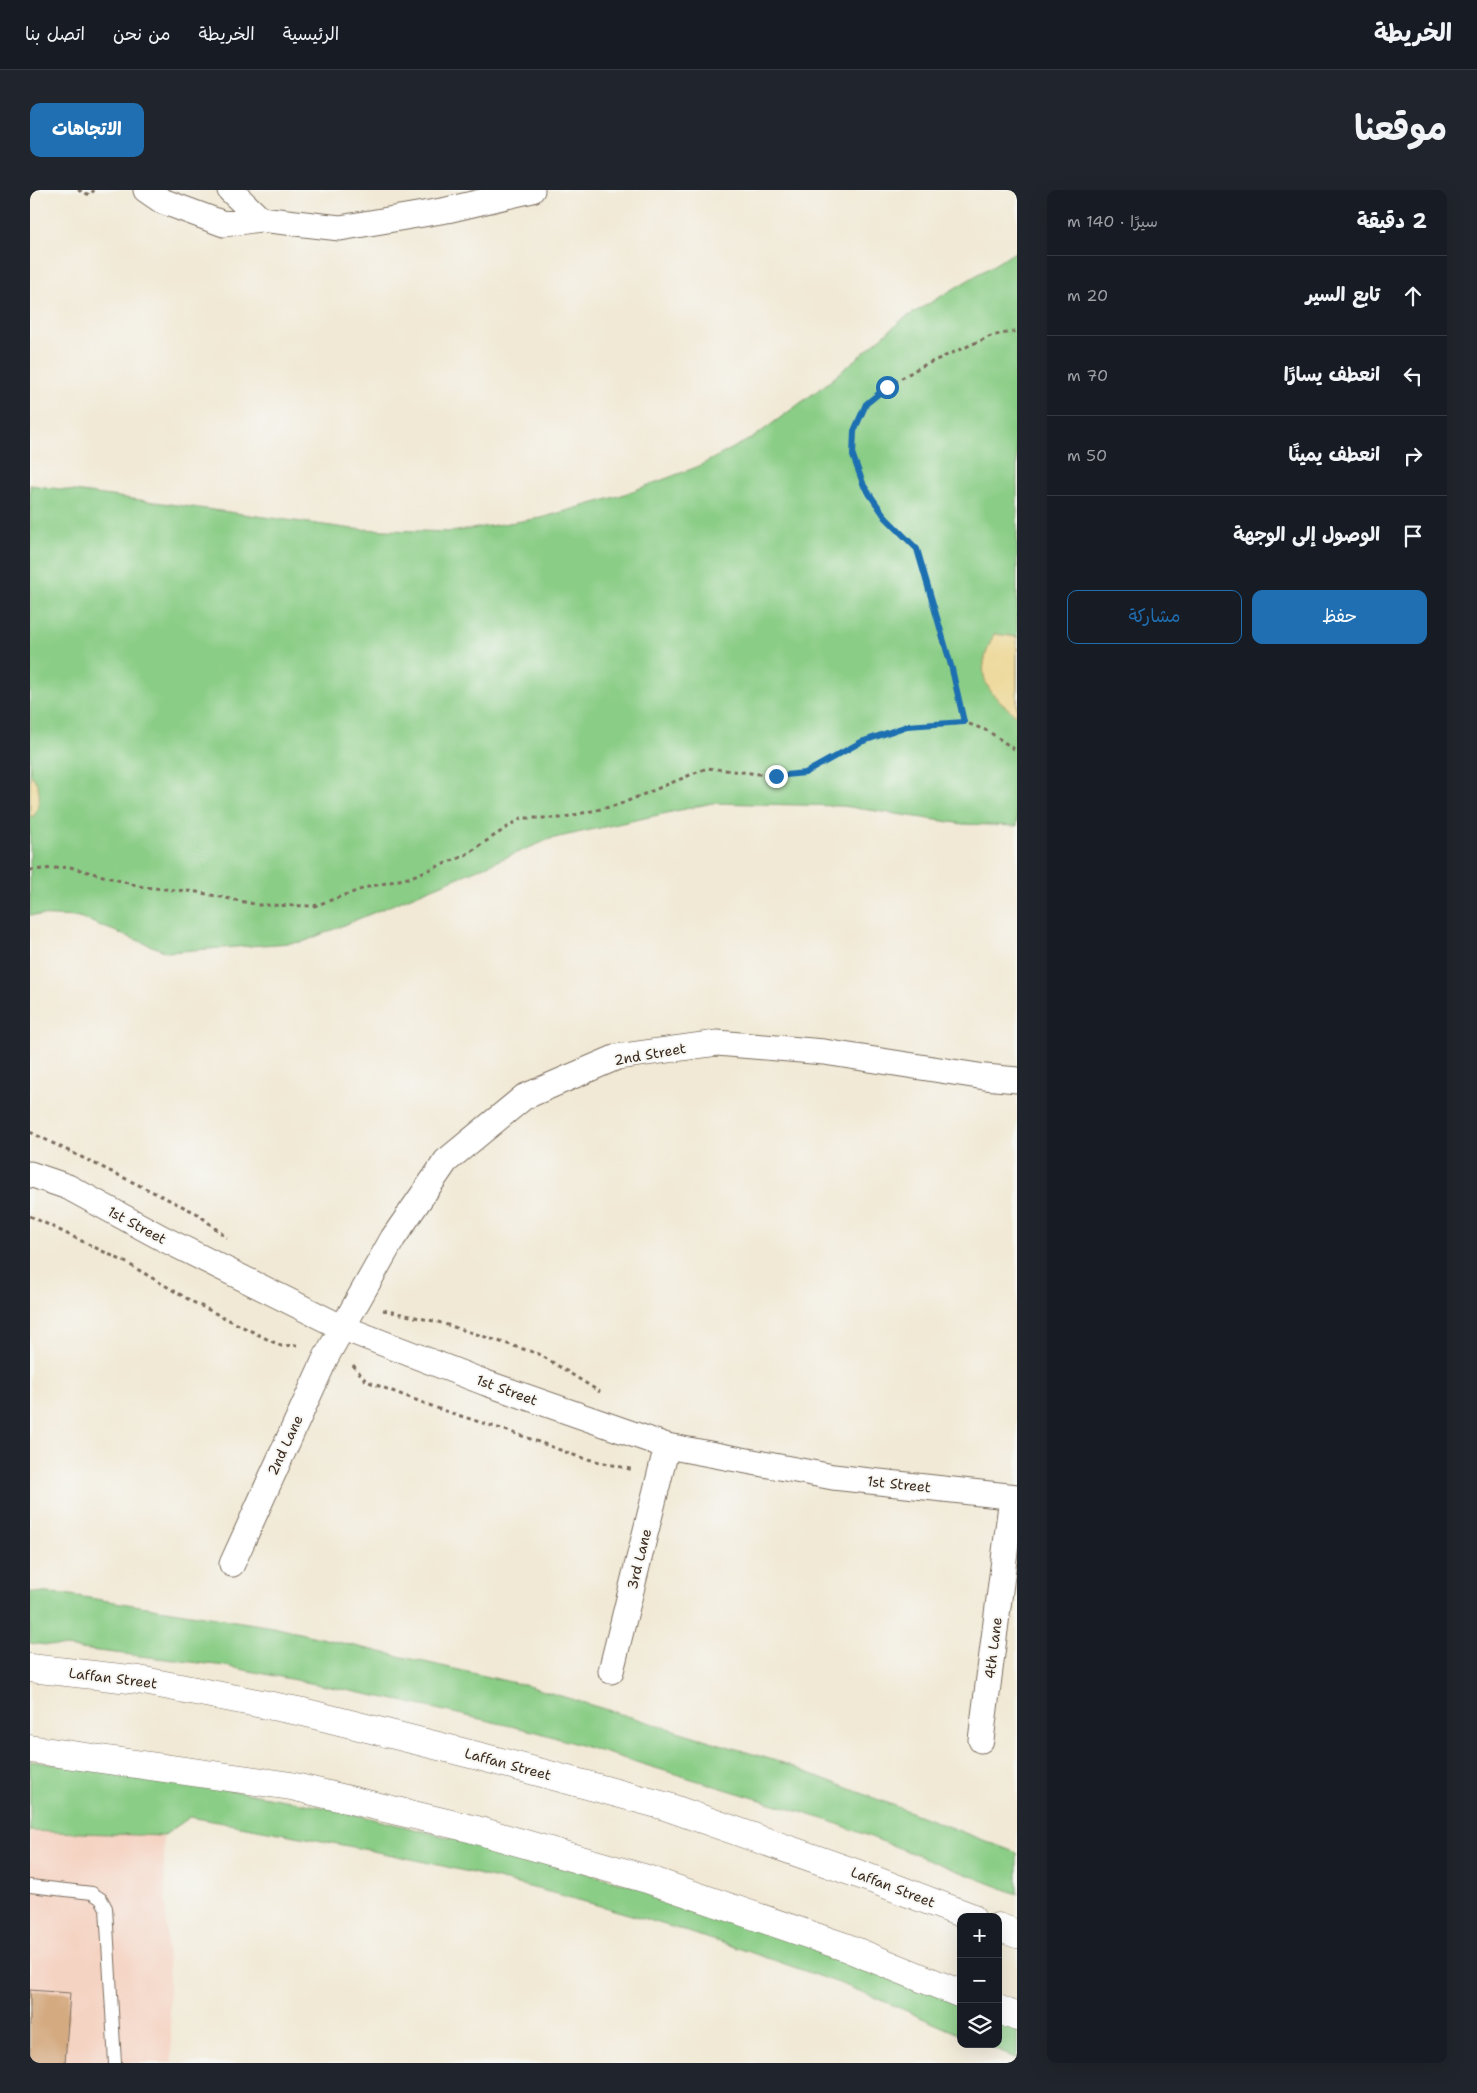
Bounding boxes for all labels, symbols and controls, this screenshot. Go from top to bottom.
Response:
text: الخريطة [1374,17,1452,49]
text: اتصل بنا [25,22,85,46]
text: من نحن [113,22,171,46]
text: الخريطة [199,22,255,46]
text: الرئيسية [283,22,339,46]
button: الاتجاهات [30,103,144,157]
text: موقعنا [1354,104,1447,151]
text: 2 دقيقة [1357,207,1427,235]
text: سيرًا · 140 m [1067,211,1158,232]
text: تابع السير [1306,282,1380,307]
icon: ahead [1399,282,1427,310]
text: 20 m [1067,285,1108,306]
text: انعطف يسارًا [1284,362,1380,387]
icon: left [1399,362,1427,390]
text: 70 m [1067,365,1108,386]
route start [876,376,899,399]
text: انعطف يمينًا [1289,442,1380,467]
icon: right [1399,442,1427,470]
text: 50 m [1067,445,1107,466]
text: الوصول إلى الوجهة [1233,522,1380,547]
icon: arrive [1399,522,1427,550]
button: مشاركة [1067,590,1242,644]
button: حفظ [1252,590,1427,644]
route end [765,765,788,788]
street label: 2nd Street [613,1039,687,1069]
street label: 1st Street [105,1202,169,1248]
street label: 1st Street [474,1371,540,1409]
street label: 2nd Lane [263,1412,307,1478]
street label: 1st Street [866,1472,932,1496]
street label: 3rd Lane [623,1527,655,1591]
street label: 4th Lane [980,1616,1006,1680]
street label: Laffan Street [68,1664,158,1692]
street label: Laffan Street [463,1744,553,1784]
street label: Laffan Street [848,1863,938,1911]
map controls [957,1913,1002,2048]
button: + [957,1913,1002,1958]
button: − [957,1958,1002,2003]
button: layers [957,2003,1002,2048]

